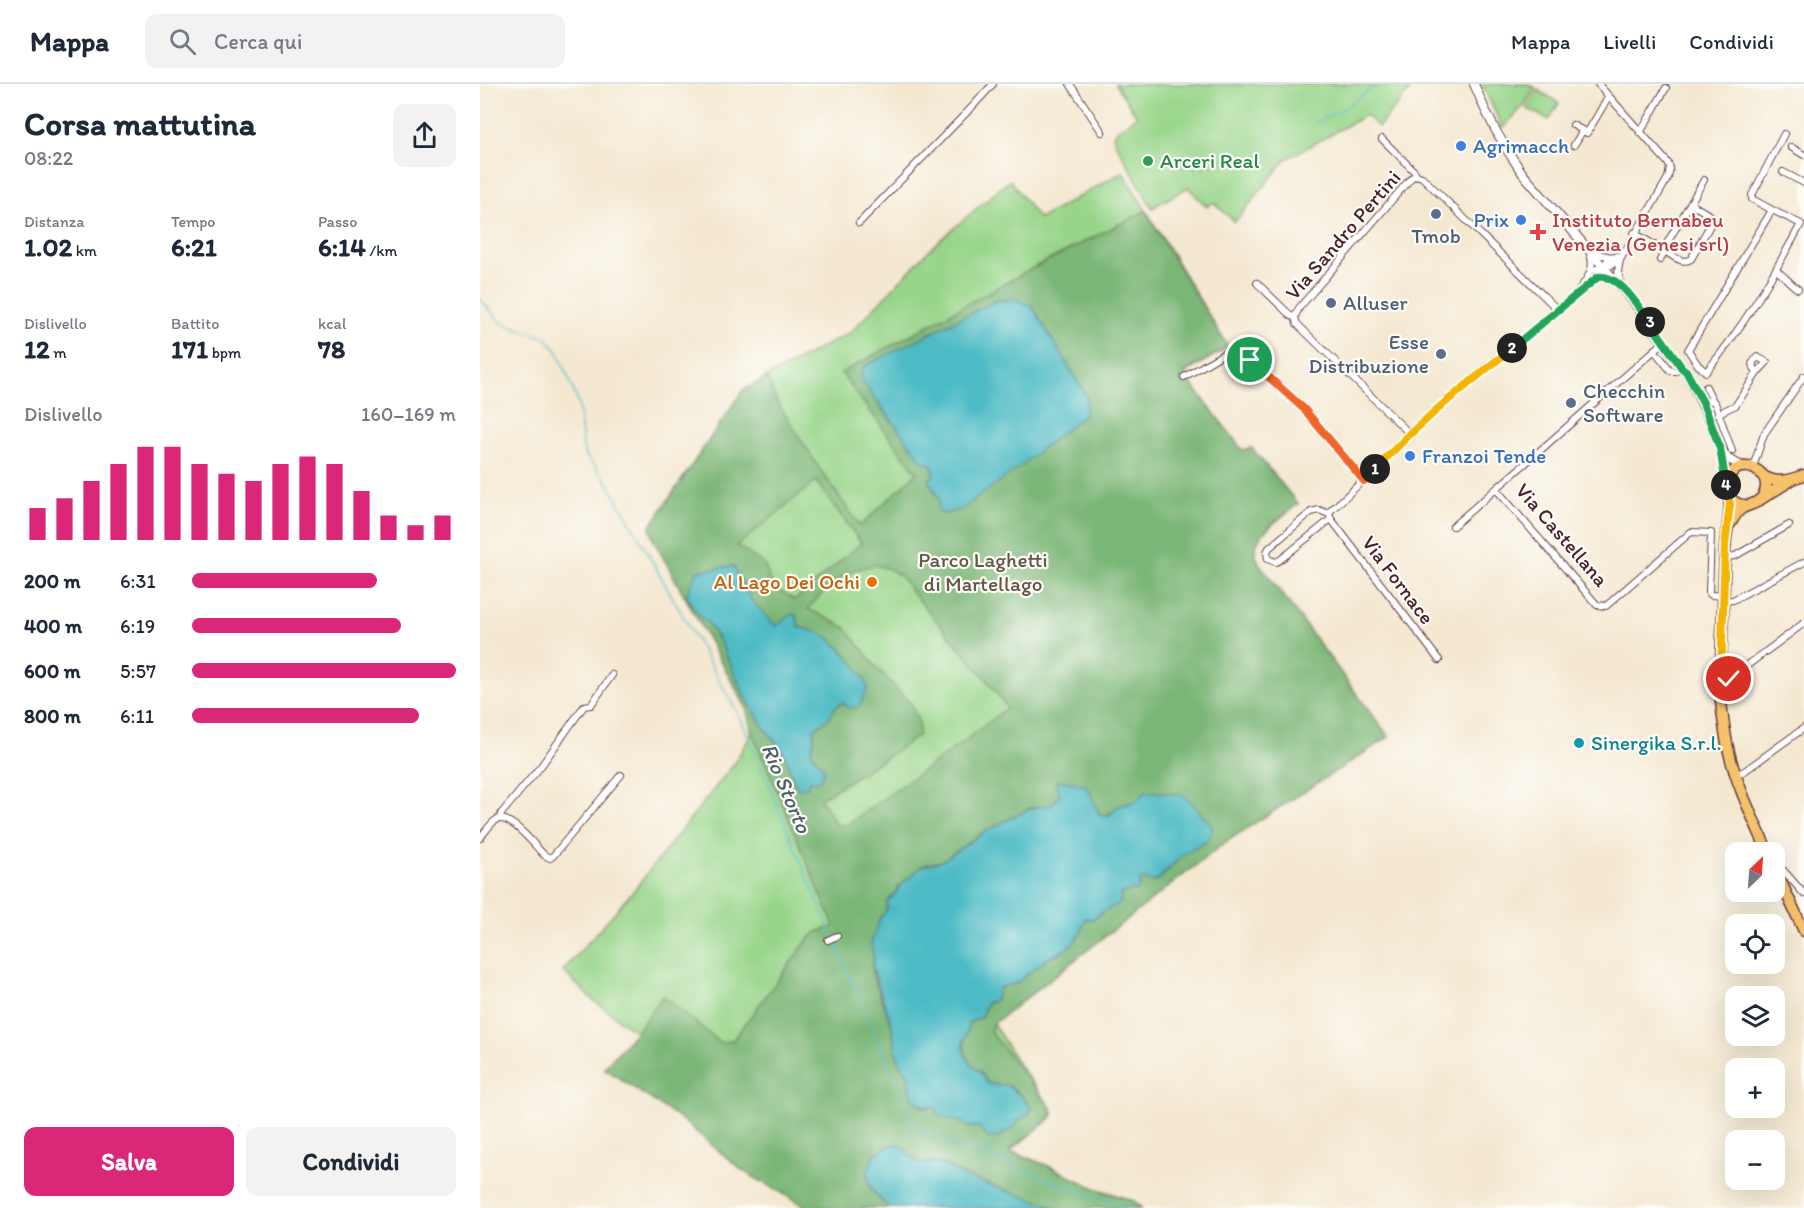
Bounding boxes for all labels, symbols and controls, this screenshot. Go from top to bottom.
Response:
search box [145,14,565,68]
text: Mappa [30,24,109,58]
icon: search [166,25,199,58]
text: Cerca qui [214,28,302,55]
text: Mappa [1511,29,1570,54]
text: Livelli [1603,29,1656,54]
text: Condividi [1689,29,1774,54]
text: Corsa mattutina [24,104,256,143]
button: share [393,104,456,167]
place label: Agrimacch [1473,133,1569,158]
marker: Agrimacch [1454,139,1468,153]
text: 08:22 [24,146,73,170]
place label: Arceri Real [1160,148,1260,173]
marker: Arceri Real [1141,154,1155,168]
street label: Via Sandro Pertini [1280,165,1406,304]
marker: Tmob [1429,207,1443,221]
place label: Prix [1473,207,1509,232]
place label: Instituto Bernabeu Venezia (Genesi srl) [1552,207,1729,256]
text: Distanza [24,212,84,231]
text: Tempo [171,212,216,231]
text: Passo [318,212,357,231]
marker: Prix [1514,213,1528,227]
place label: Tmob [1411,223,1461,248]
marker: Instituto Bernabeu Venezia (Genesi srl) [1529,223,1547,241]
text: 1.02 [24,231,72,263]
text: 6:21 [171,231,217,263]
text: 6:14 [318,231,366,263]
text: km [72,241,97,260]
text: /km [366,241,397,260]
place label: Alluser [1343,290,1408,315]
marker: Alluser [1324,296,1338,310]
pin: 3 [1635,307,1665,337]
text: 3 [1646,312,1654,331]
text: Dislivello [24,314,87,333]
text: Battito [171,314,219,333]
text: kcal [318,314,346,333]
place label: Esse Distribuzione [1309,329,1429,378]
text: 12 [24,333,50,365]
text: 171 [171,333,208,365]
text: 78 [318,333,345,365]
pin: 2 [1497,333,1527,363]
pin [1224,334,1275,385]
text: 2 [1508,338,1516,357]
text: m [50,343,67,362]
text: bpm [208,343,241,362]
icon: arrive [1233,343,1266,376]
marker: Esse Distribuzione [1434,347,1448,361]
place label: Checchin Software [1583,378,1665,427]
marker: Checchin Software [1564,396,1578,410]
text: Dislivello [24,402,103,426]
text: 160–169 m [361,402,456,426]
place label: Franzoi Tende [1422,443,1546,468]
marker: Franzoi Tende [1403,449,1417,463]
pin: 1 [1360,454,1390,484]
text: 1 [1371,459,1379,478]
pin: 4 [1711,470,1741,500]
text: 4 [1721,475,1731,494]
street label: Via Castellana [1511,478,1614,592]
street label: Via Fornace [1357,530,1440,629]
park label: Parco Laghetti di Martellago [918,547,1048,596]
text: 200 m [24,569,80,593]
text: 6:31 [120,569,156,593]
place label: Al Lago Dei Ochi [714,569,860,594]
marker: Al Lago Dei Ochi [865,575,879,589]
text: 400 m [24,614,82,638]
text: 6:19 [120,614,155,638]
pin [1703,653,1754,704]
text: 600 m [24,659,81,683]
text: 5:57 [120,659,156,683]
icon: check [1712,662,1745,695]
text: 800 m [24,704,81,728]
text: 6:11 [120,704,154,728]
place label: Sinergika S.r.l. [1591,730,1722,755]
marker: Sinergika S.r.l. [1572,736,1586,750]
water label: Rio Storto [756,739,818,838]
north arrow [1725,842,1785,902]
map controls [1725,842,1785,1190]
button: locate [1725,914,1785,974]
button: layers [1725,986,1785,1046]
button: + [1725,1058,1785,1118]
button: Salva [24,1127,234,1196]
button: Condividi [246,1127,456,1196]
button: − [1725,1130,1785,1190]

